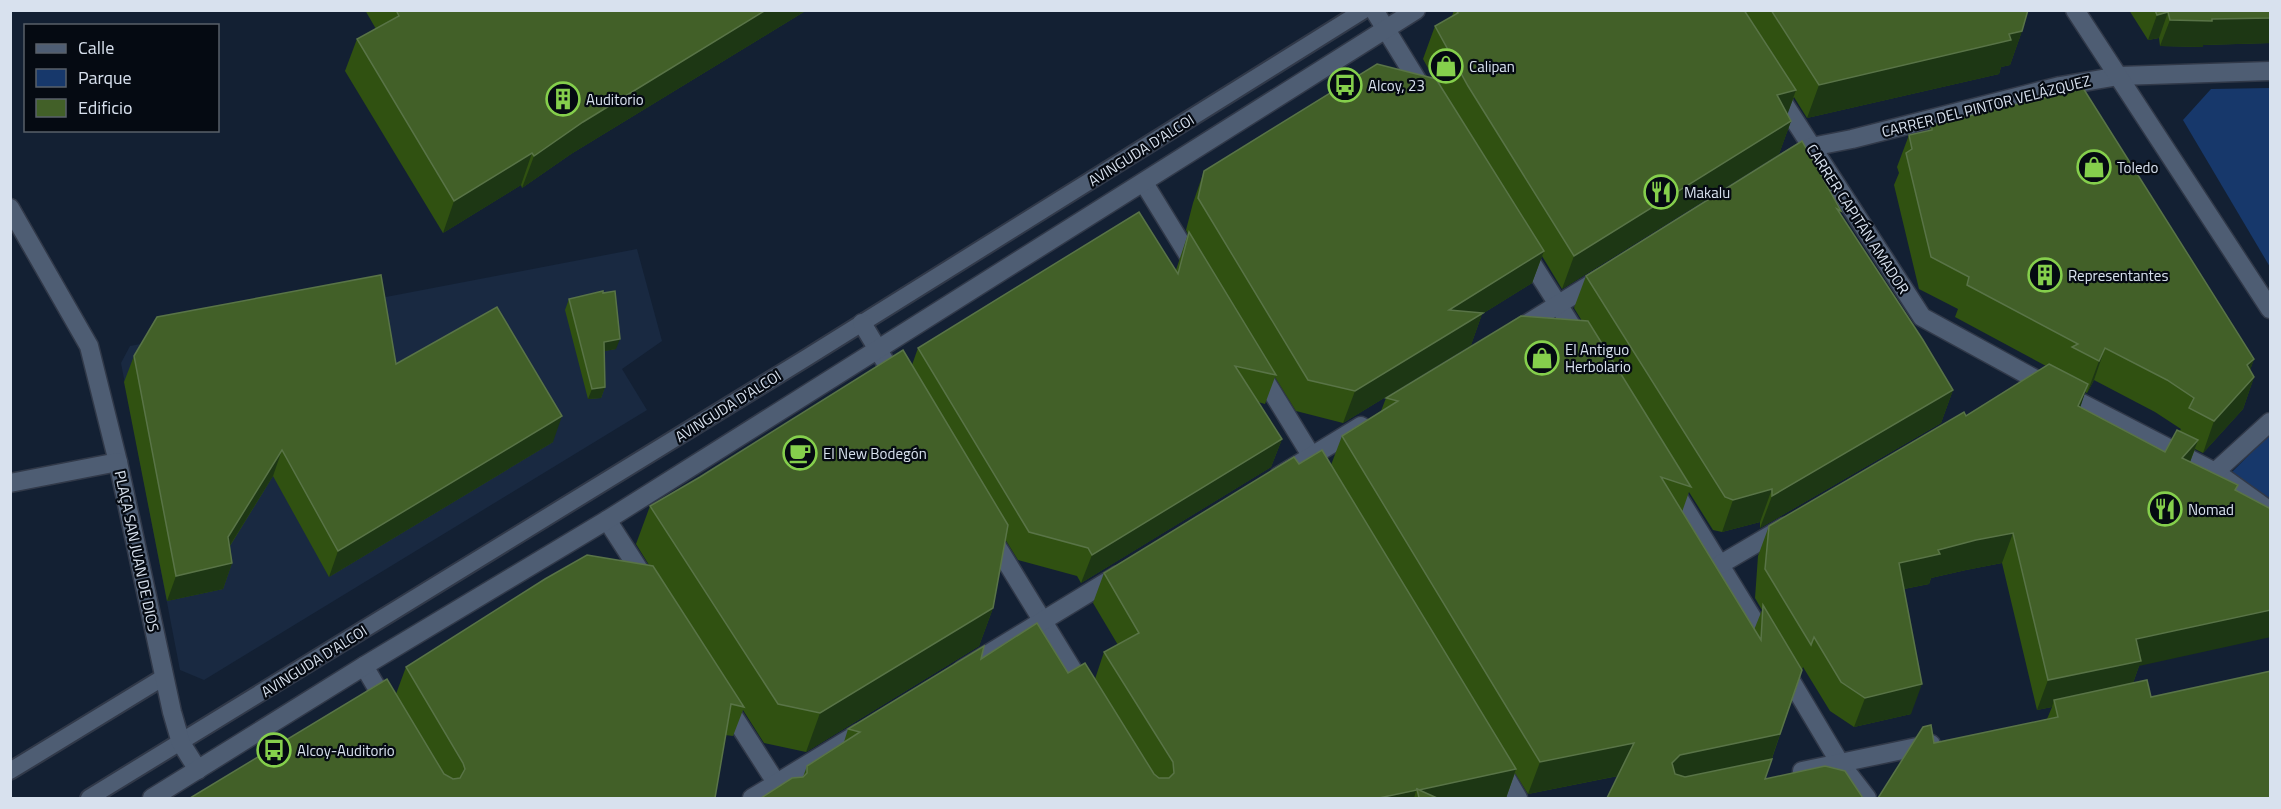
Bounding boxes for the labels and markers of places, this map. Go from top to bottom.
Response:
shop icon: Calipan [1428,48,1464,84]
place label: Calipan [1469,55,1515,78]
bus stop icon: Alcoy, 23 [1327,67,1363,103]
place label: Alcoy, 23 [1368,74,1425,97]
building icon: Auditorio [545,81,581,117]
place label: Auditorio [586,88,644,111]
shop icon: Toledo [2076,149,2112,185]
place label: Toledo [2117,156,2158,179]
restaurant icon: Makalu [1643,174,1679,210]
place label: Makalu [1684,181,1730,204]
building icon: Representantes [2027,257,2063,293]
place label: Representantes [2068,264,2168,287]
place label: El Antiguo Herbolario [1565,338,1631,378]
shop icon: El Antiguo Herbolario [1524,340,1560,376]
cafe icon: El New Bodegón [782,435,818,471]
place label: El New Bodegón [823,442,927,465]
restaurant icon: Nomad [2147,491,2183,527]
place label: Nomad [2188,498,2234,521]
bus stop icon: Alcoy-Auditorio [256,732,292,768]
place label: Alcoy-Auditorio [297,739,395,762]

